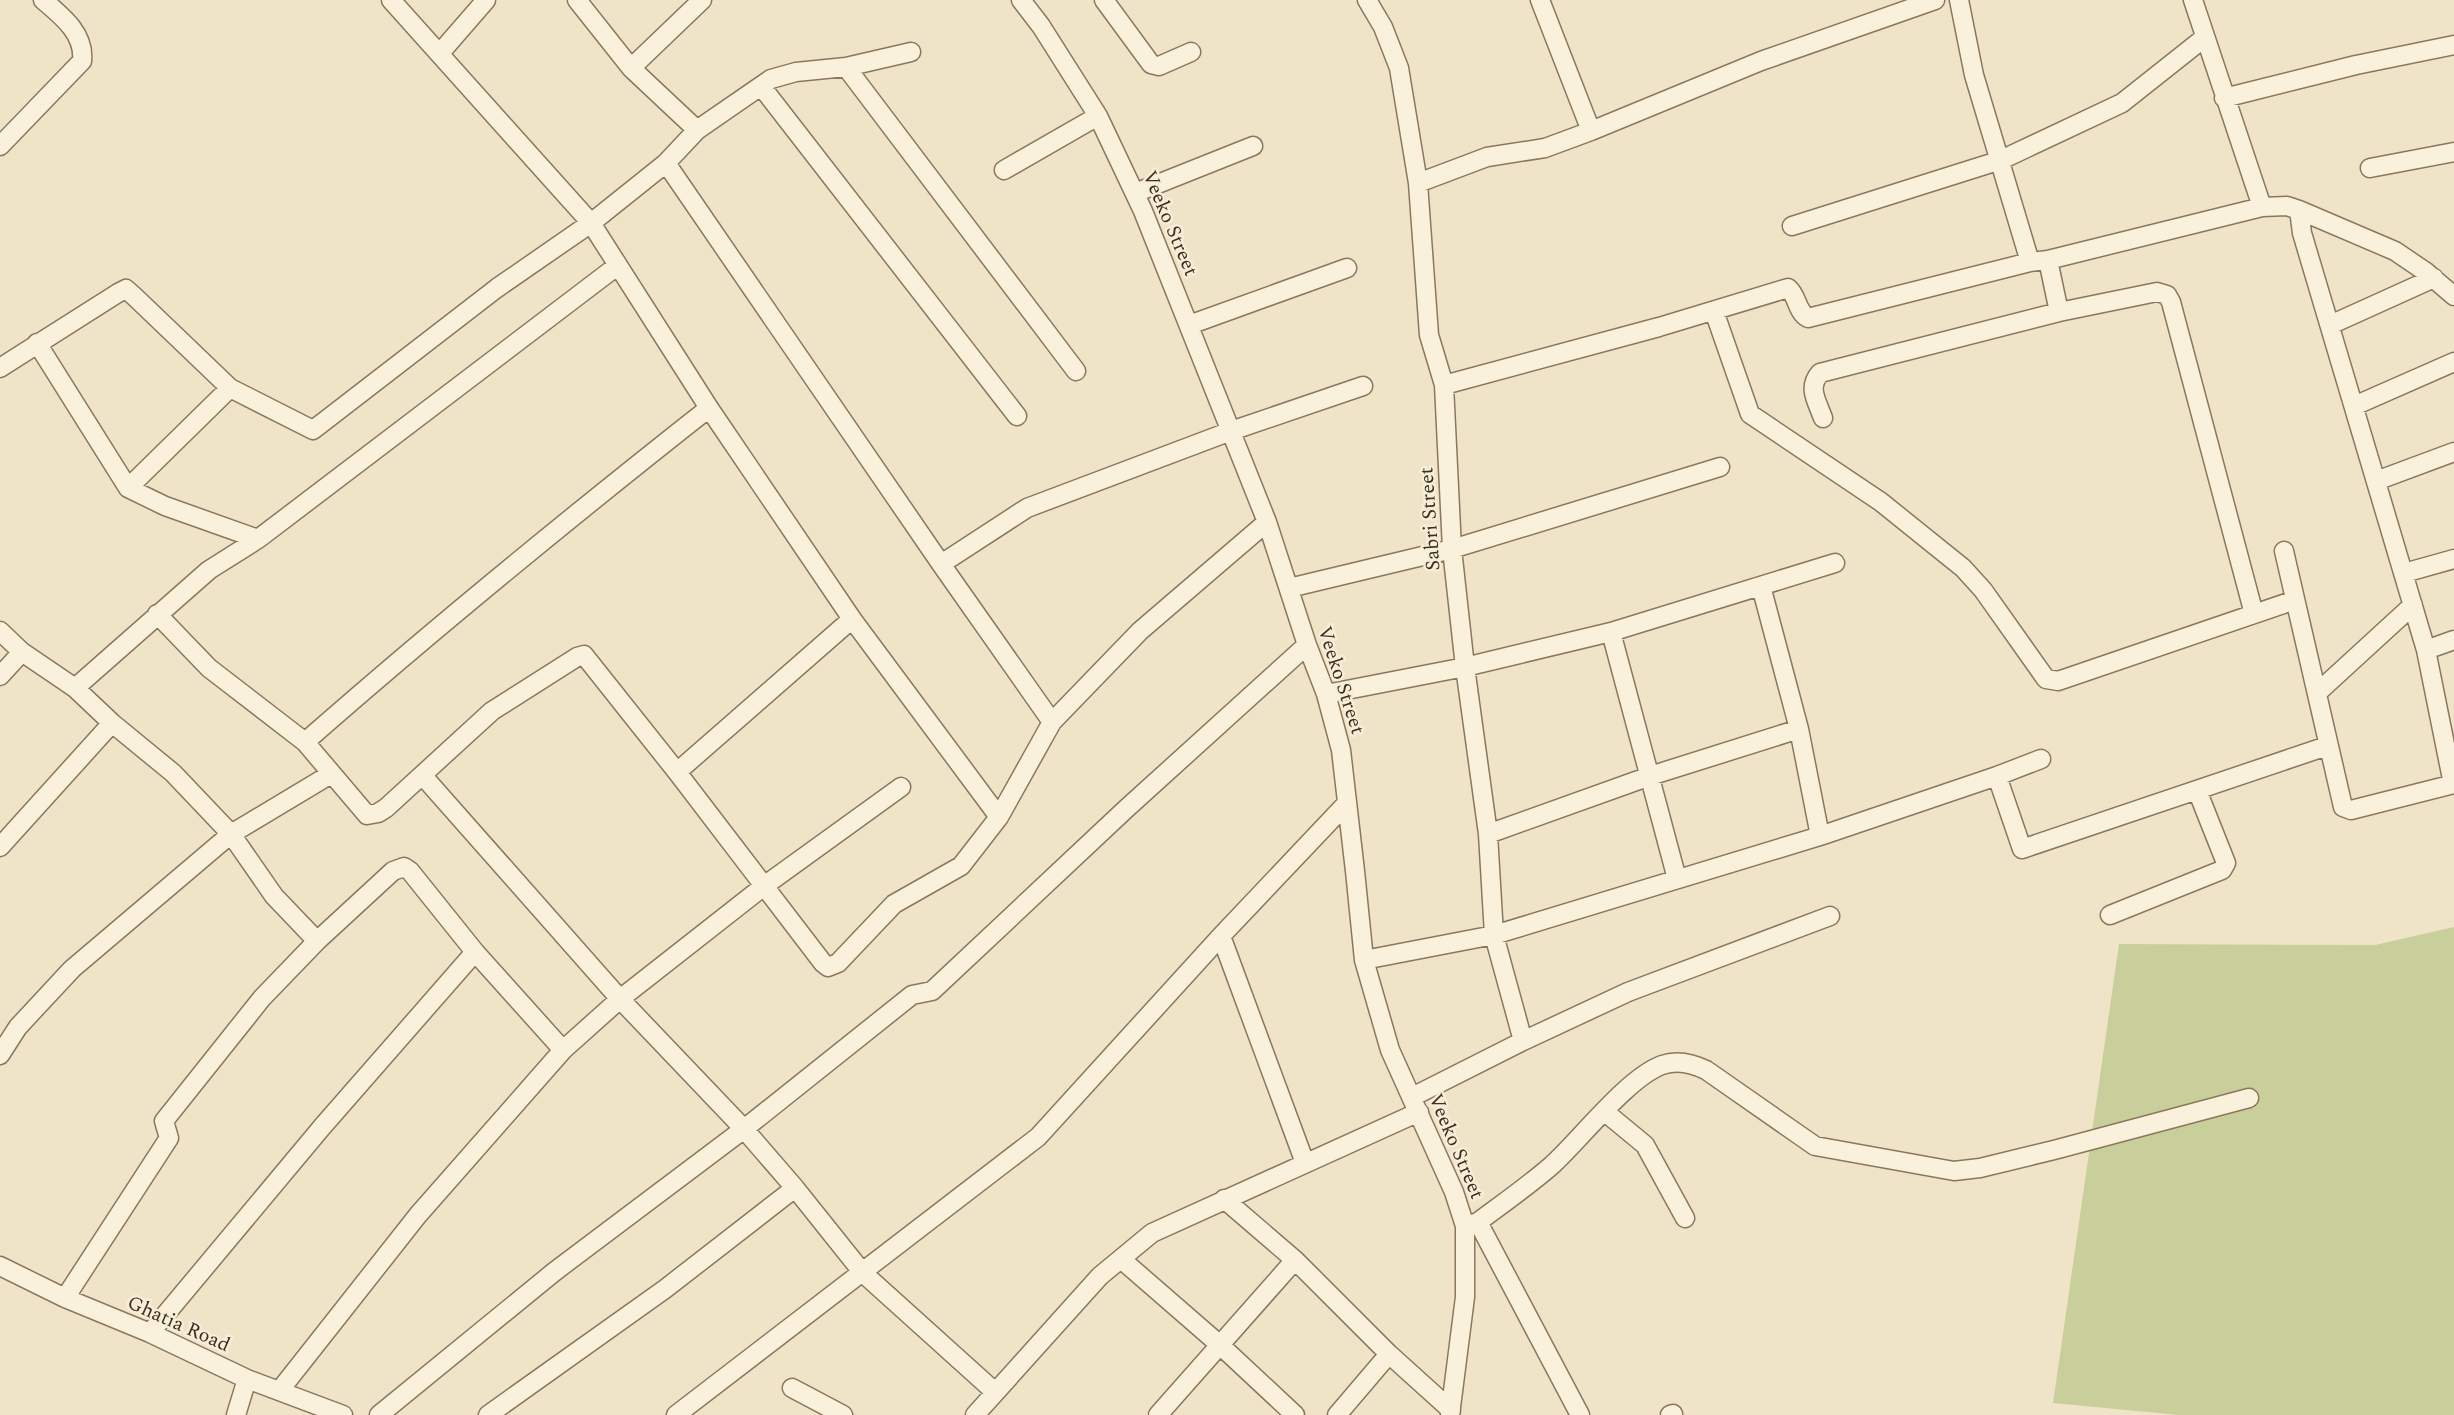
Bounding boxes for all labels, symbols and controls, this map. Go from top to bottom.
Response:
street label: Veeko Street [1134,166,1206,281]
street label: Sabri Street [1411,466,1449,572]
street label: Veeko Street [1309,622,1373,738]
street label: Veeko Street [1420,1089,1492,1204]
street label: Ghatia Road [122,1288,235,1360]

